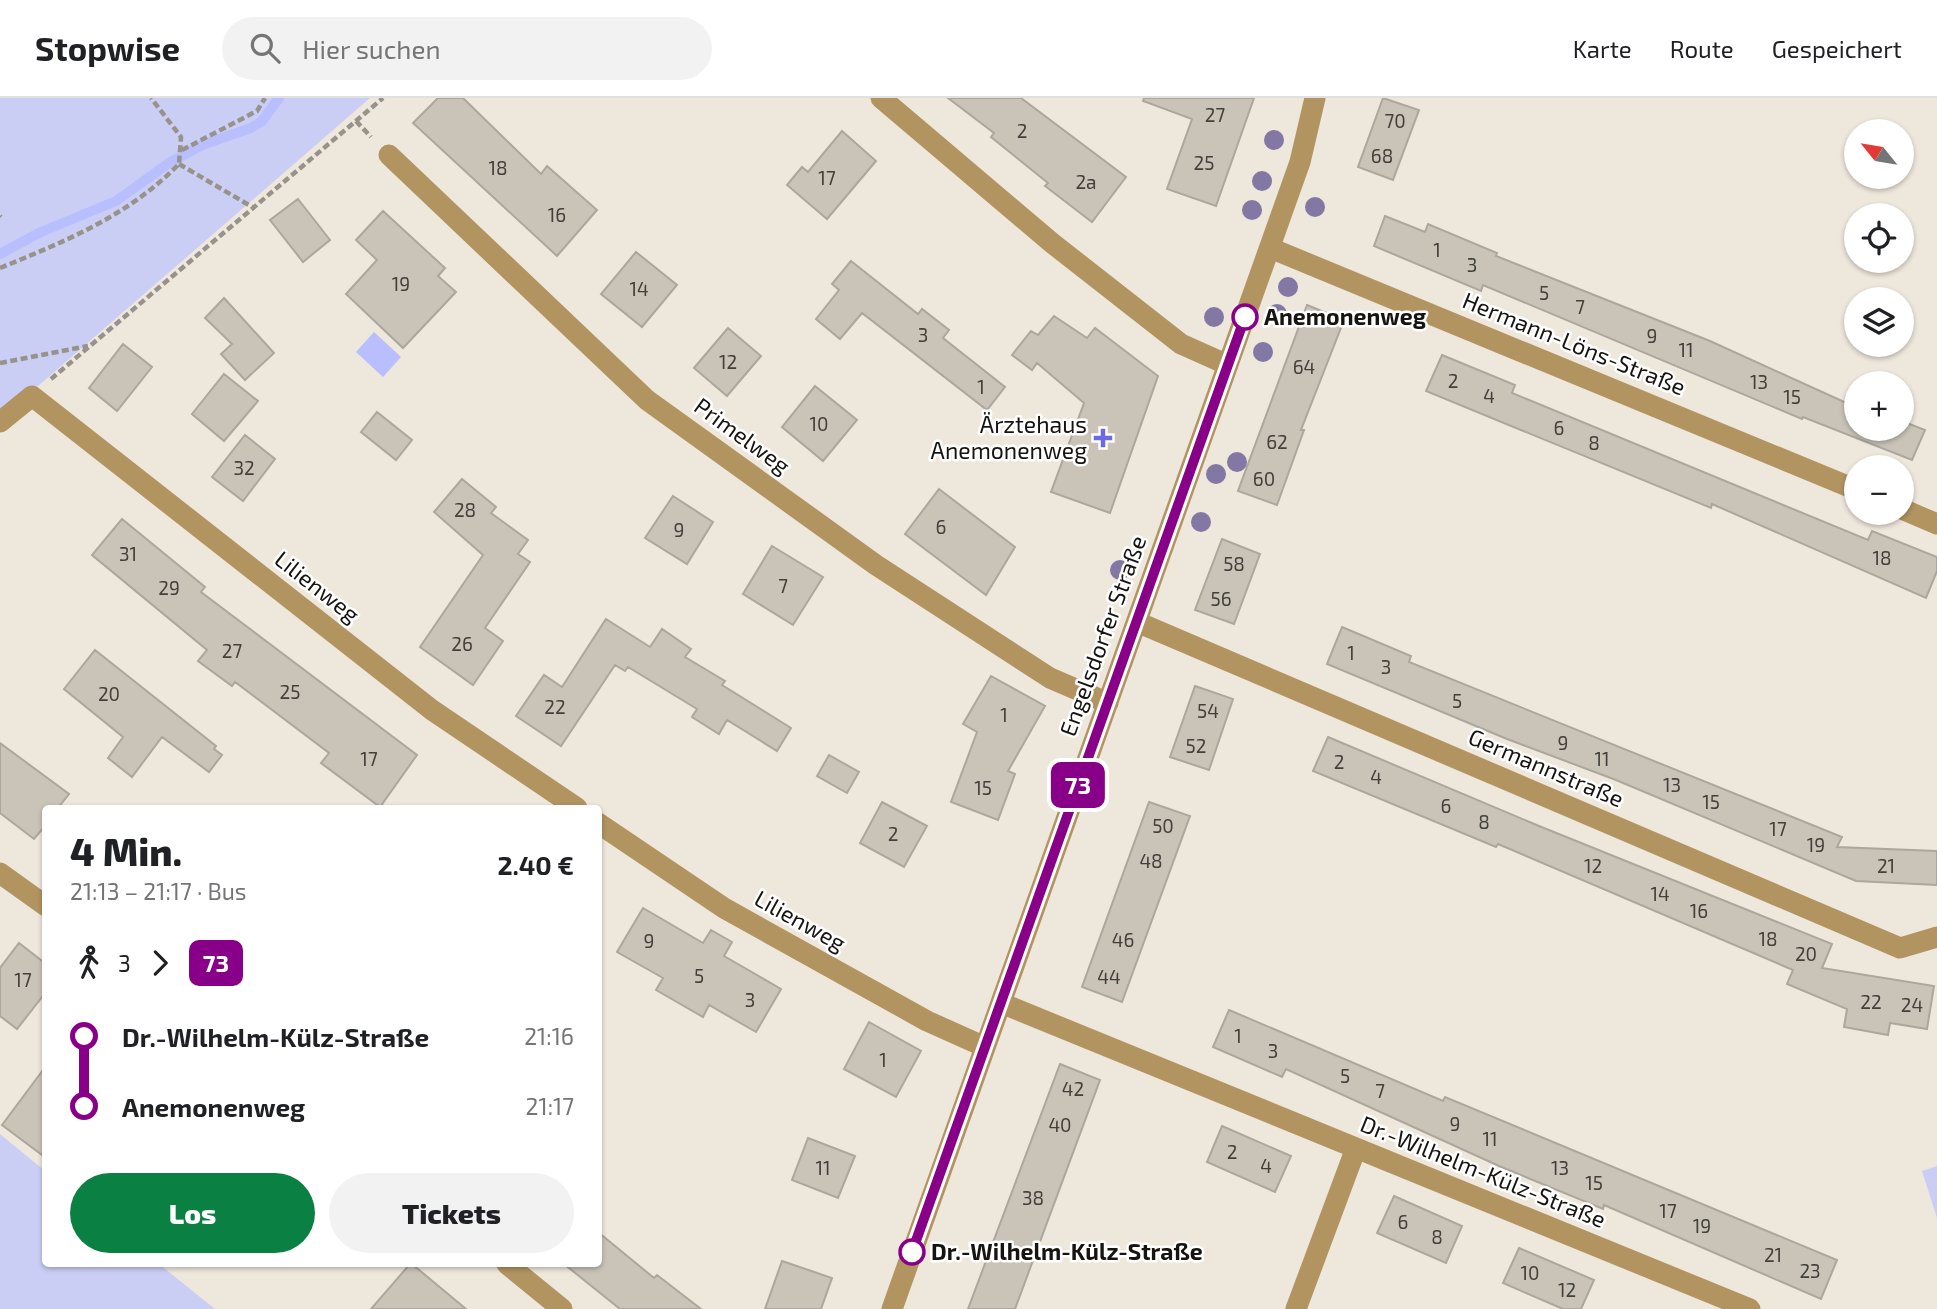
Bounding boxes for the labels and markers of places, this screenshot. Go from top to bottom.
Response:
place label: Anemonenweg [1264,302,1427,330]
marker: Anemonenweg [1232,304,1258,330]
place label: Ärztehaus Anemonenweg [931,410,1087,464]
marker: Ärztehaus Anemonenweg [1093,428,1113,448]
place label: Dr.-Wilhelm-Külz-Straße [931,1237,1203,1265]
marker: Dr.-Wilhelm-Külz-Straße [899,1239,925,1265]

